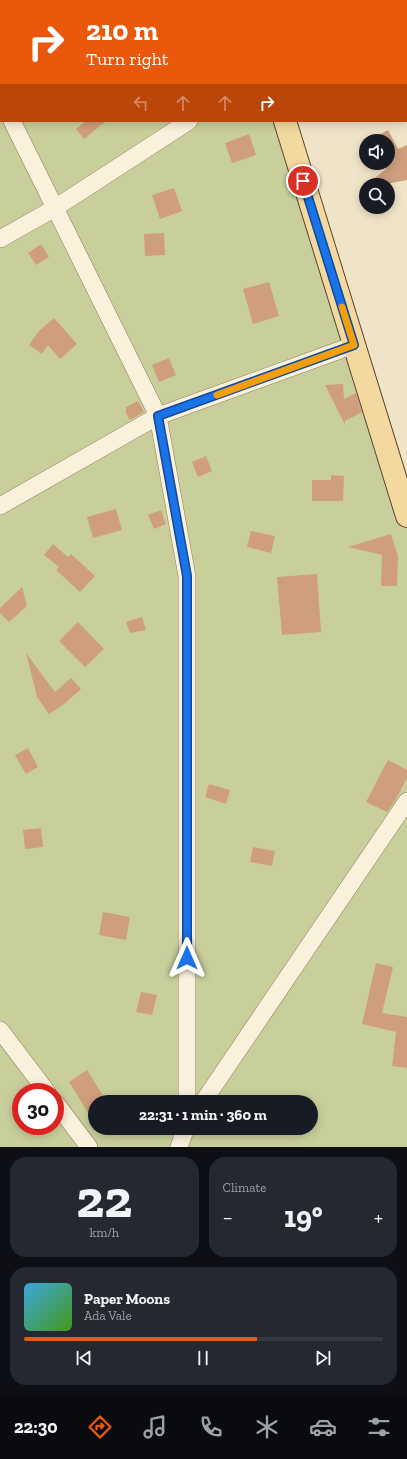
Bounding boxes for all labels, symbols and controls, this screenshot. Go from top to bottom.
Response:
text: 210 m [86,14,158,47]
icon: right [20,16,72,68]
text: Turn right [86,48,168,70]
icon: left [130,92,152,114]
icon: ahead [172,92,194,114]
icon: ahead [214,92,236,114]
icon: right [256,92,278,114]
map controls [359,134,395,214]
button: sound [359,134,395,170]
pin [286,164,320,198]
icon: arrive [292,170,314,192]
button: search [359,178,395,214]
position arrow [166,937,208,979]
speed limit sign: 30 [12,1083,64,1135]
text: 22:31 · 1 min · 360 m [139,1106,267,1124]
text: 22 [76,1168,132,1230]
text: Climate [223,1180,266,1195]
text: 19° [284,1199,323,1235]
text: − [223,1204,233,1231]
text: + [374,1204,383,1231]
text: km/h [89,1225,119,1240]
text: Paper Moons [84,1290,170,1308]
text: Ada Vale [84,1308,132,1323]
icon: previous [73,1347,95,1369]
icon: pause [192,1347,214,1369]
icon: next [312,1347,334,1369]
icon: directions [86,1413,114,1441]
icon: music [141,1413,169,1441]
icon: phone [197,1413,225,1441]
icon: climate [253,1413,281,1441]
icon: car [309,1413,337,1441]
icon: filters [365,1413,393,1441]
text: 22:30 [14,1416,58,1438]

